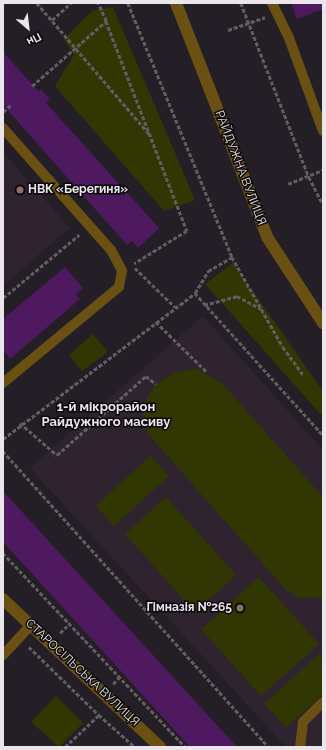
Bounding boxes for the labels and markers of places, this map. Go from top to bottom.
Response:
place label: НВК «Берегиня» [28,183,128,197]
marker: НВК «Берегиня» [15,185,25,195]
place label: Гімназія №265 [146,601,232,615]
marker: Гімназія №265 [235,603,245,613]

